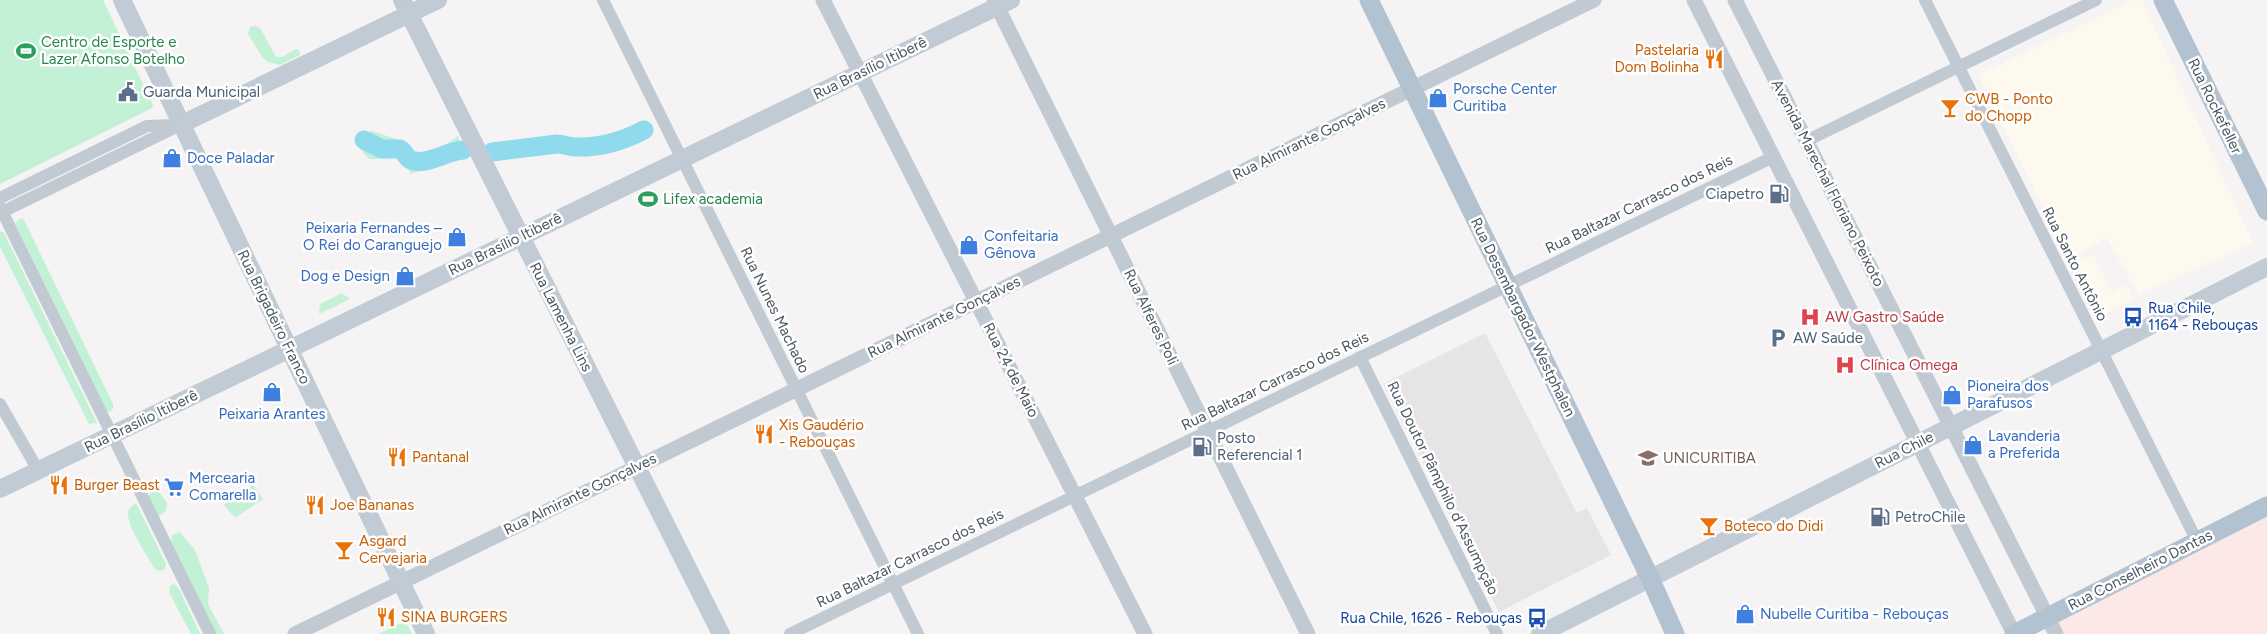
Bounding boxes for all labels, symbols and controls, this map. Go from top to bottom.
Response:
place label: Centro de Esporte e Lazer Afonso Botelho [41,33,185,68]
street label: Rua Brasílio Itiberê [810,33,930,103]
sports icon: Centro de Esporte e Lazer Afonso Botelho [15,40,37,62]
place label: Pastelaria Dom Bolinha [1614,41,1699,76]
restaurant icon: Pastelaria Dom Bolinha [1703,48,1725,70]
street label: Rua Rockefeller [2184,55,2246,157]
street label: Avenida Marechal Floriano Peixoto [1768,76,1888,290]
place label: Porsche Center Curitiba [1453,80,1557,115]
public building icon: Guarda Municipal [117,81,139,103]
place label: Guarda Municipal [143,83,260,101]
shop icon: Porsche Center Curitiba [1427,87,1449,109]
place label: CWB - Ponto do Chopp [1965,90,2053,125]
street label: Rua Almirante Gonçalves [1230,94,1388,184]
bar icon: CWB - Ponto do Chopp [1939,97,1961,119]
shop icon: Doce Paladar [161,147,183,169]
place label: Doce Paladar [187,149,275,167]
street label: Rua Baltazar Carrasco dos Reis [1542,151,1736,257]
fuel station icon: Ciapetro [1768,183,1790,205]
place label: Ciapetro [1706,185,1764,203]
sports icon: Lifex academia [637,188,659,210]
place label: Lifex academia [663,190,763,208]
street label: Rua Santo Antônio [2038,204,2112,324]
street label: Rua Brasílio Itiberê [445,209,565,279]
street label: Rua Desembargador Westphalen [1467,215,1579,419]
place label: Peixaria Fernandes – O Rei do Caranguejo [303,219,443,254]
shop icon: Peixaria Fernandes – O Rei do Caranguejo [446,226,468,248]
place label: Confeitaria Gênova [984,227,1059,262]
shop icon: Confeitaria Gênova [958,234,980,256]
street label: Rua Nunes Machado [737,244,814,376]
street label: Rua Brigadeiro Franco [234,247,314,387]
street label: Rua Lamenha Lins [526,259,596,375]
shop icon: Dog e Design [394,265,416,287]
street label: Rua Alferes Poli [1120,266,1182,368]
place label: Dog e Design [300,267,390,285]
street label: Rua Almirante Gonçalves [865,272,1023,362]
place label: Rua Chile, 1164 - Rebouças [2148,299,2258,334]
hospital icon: AW Gastro Saúde [1799,306,1821,328]
bus stop icon: Rua Chile, 1164 - Rebouças [2122,306,2144,328]
place label: AW Gastro Saúde [1825,308,1944,326]
street label: Rua 24 de Maio [979,320,1043,421]
parking icon: AW Saúde [1767,327,1789,349]
street label: Rua Baltazar Carrasco dos Reis [1178,328,1372,434]
place label: AW Saúde [1793,329,1863,347]
hospital icon: Clínica Omega [1834,354,1856,376]
place label: Clínica Omega [1860,356,1958,374]
place label: Pioneira dos Parafusos [1967,377,2049,412]
street label: Rua Doutor Pâmphilo d'Assumpção [1383,378,1503,598]
shop icon: Peixaria Arantes [261,381,283,403]
shop icon: Pioneira dos Parafusos [1941,384,1963,406]
street label: Rua Brasílio Itiberê [81,386,201,456]
place label: Peixaria Arantes [219,405,325,423]
place label: Xis Gaudério - Rebouças [779,416,864,451]
restaurant icon: Xis Gaudério - Rebouças [753,423,775,445]
place label: Lavanderia a Preferida [1988,427,2060,462]
street label: Rua Chile [1872,428,1936,472]
place label: Posto Referencial 1 [1217,429,1302,464]
shop icon: Lavanderia a Preferida [1962,434,1984,456]
fuel station icon: Posto Referencial 1 [1191,436,1213,458]
restaurant icon: Pantanal [386,446,408,468]
school or university icon: UNICURITIBA [1637,447,1659,469]
place label: Pantanal [412,448,469,466]
street label: Rua Almirante Gonçalves [501,449,659,539]
place label: UNICURITIBA [1663,449,1756,467]
place label: Mercearia Comarella [189,469,256,504]
restaurant icon: Burger Beast [48,474,70,496]
place label: Burger Beast [74,476,160,494]
supermarket icon: Mercearia Comarella [163,476,185,498]
restaurant icon: Joe Bananas [304,494,326,516]
place label: Joe Bananas [330,496,414,514]
street label: Rua Baltazar Carrasco dos Reis [813,505,1007,611]
fuel station icon: PetroChile [1869,506,1891,528]
place label: PetroChile [1895,508,1965,526]
bar icon: Boteco do Didi [1698,515,1720,537]
place label: Boteco do Didi [1724,517,1823,535]
street label: Rua Conselheiro Dantas [2065,526,2215,614]
place label: Asgard Cervejaria [359,532,427,567]
bar icon: Asgard Cervejaria [333,539,355,561]
shop icon: Nubelle Curitiba - Rebouças [1734,603,1756,625]
place label: Nubelle Curitiba - Rebouças [1760,605,1949,623]
restaurant icon: SINA BURGERS [375,606,397,628]
bus stop icon: Rua Chile, 1626 - Rebouças [1526,607,1548,629]
place label: SINA BURGERS [401,608,508,626]
place label: Rua Chile, 1626 - Rebouças [1340,609,1522,627]

